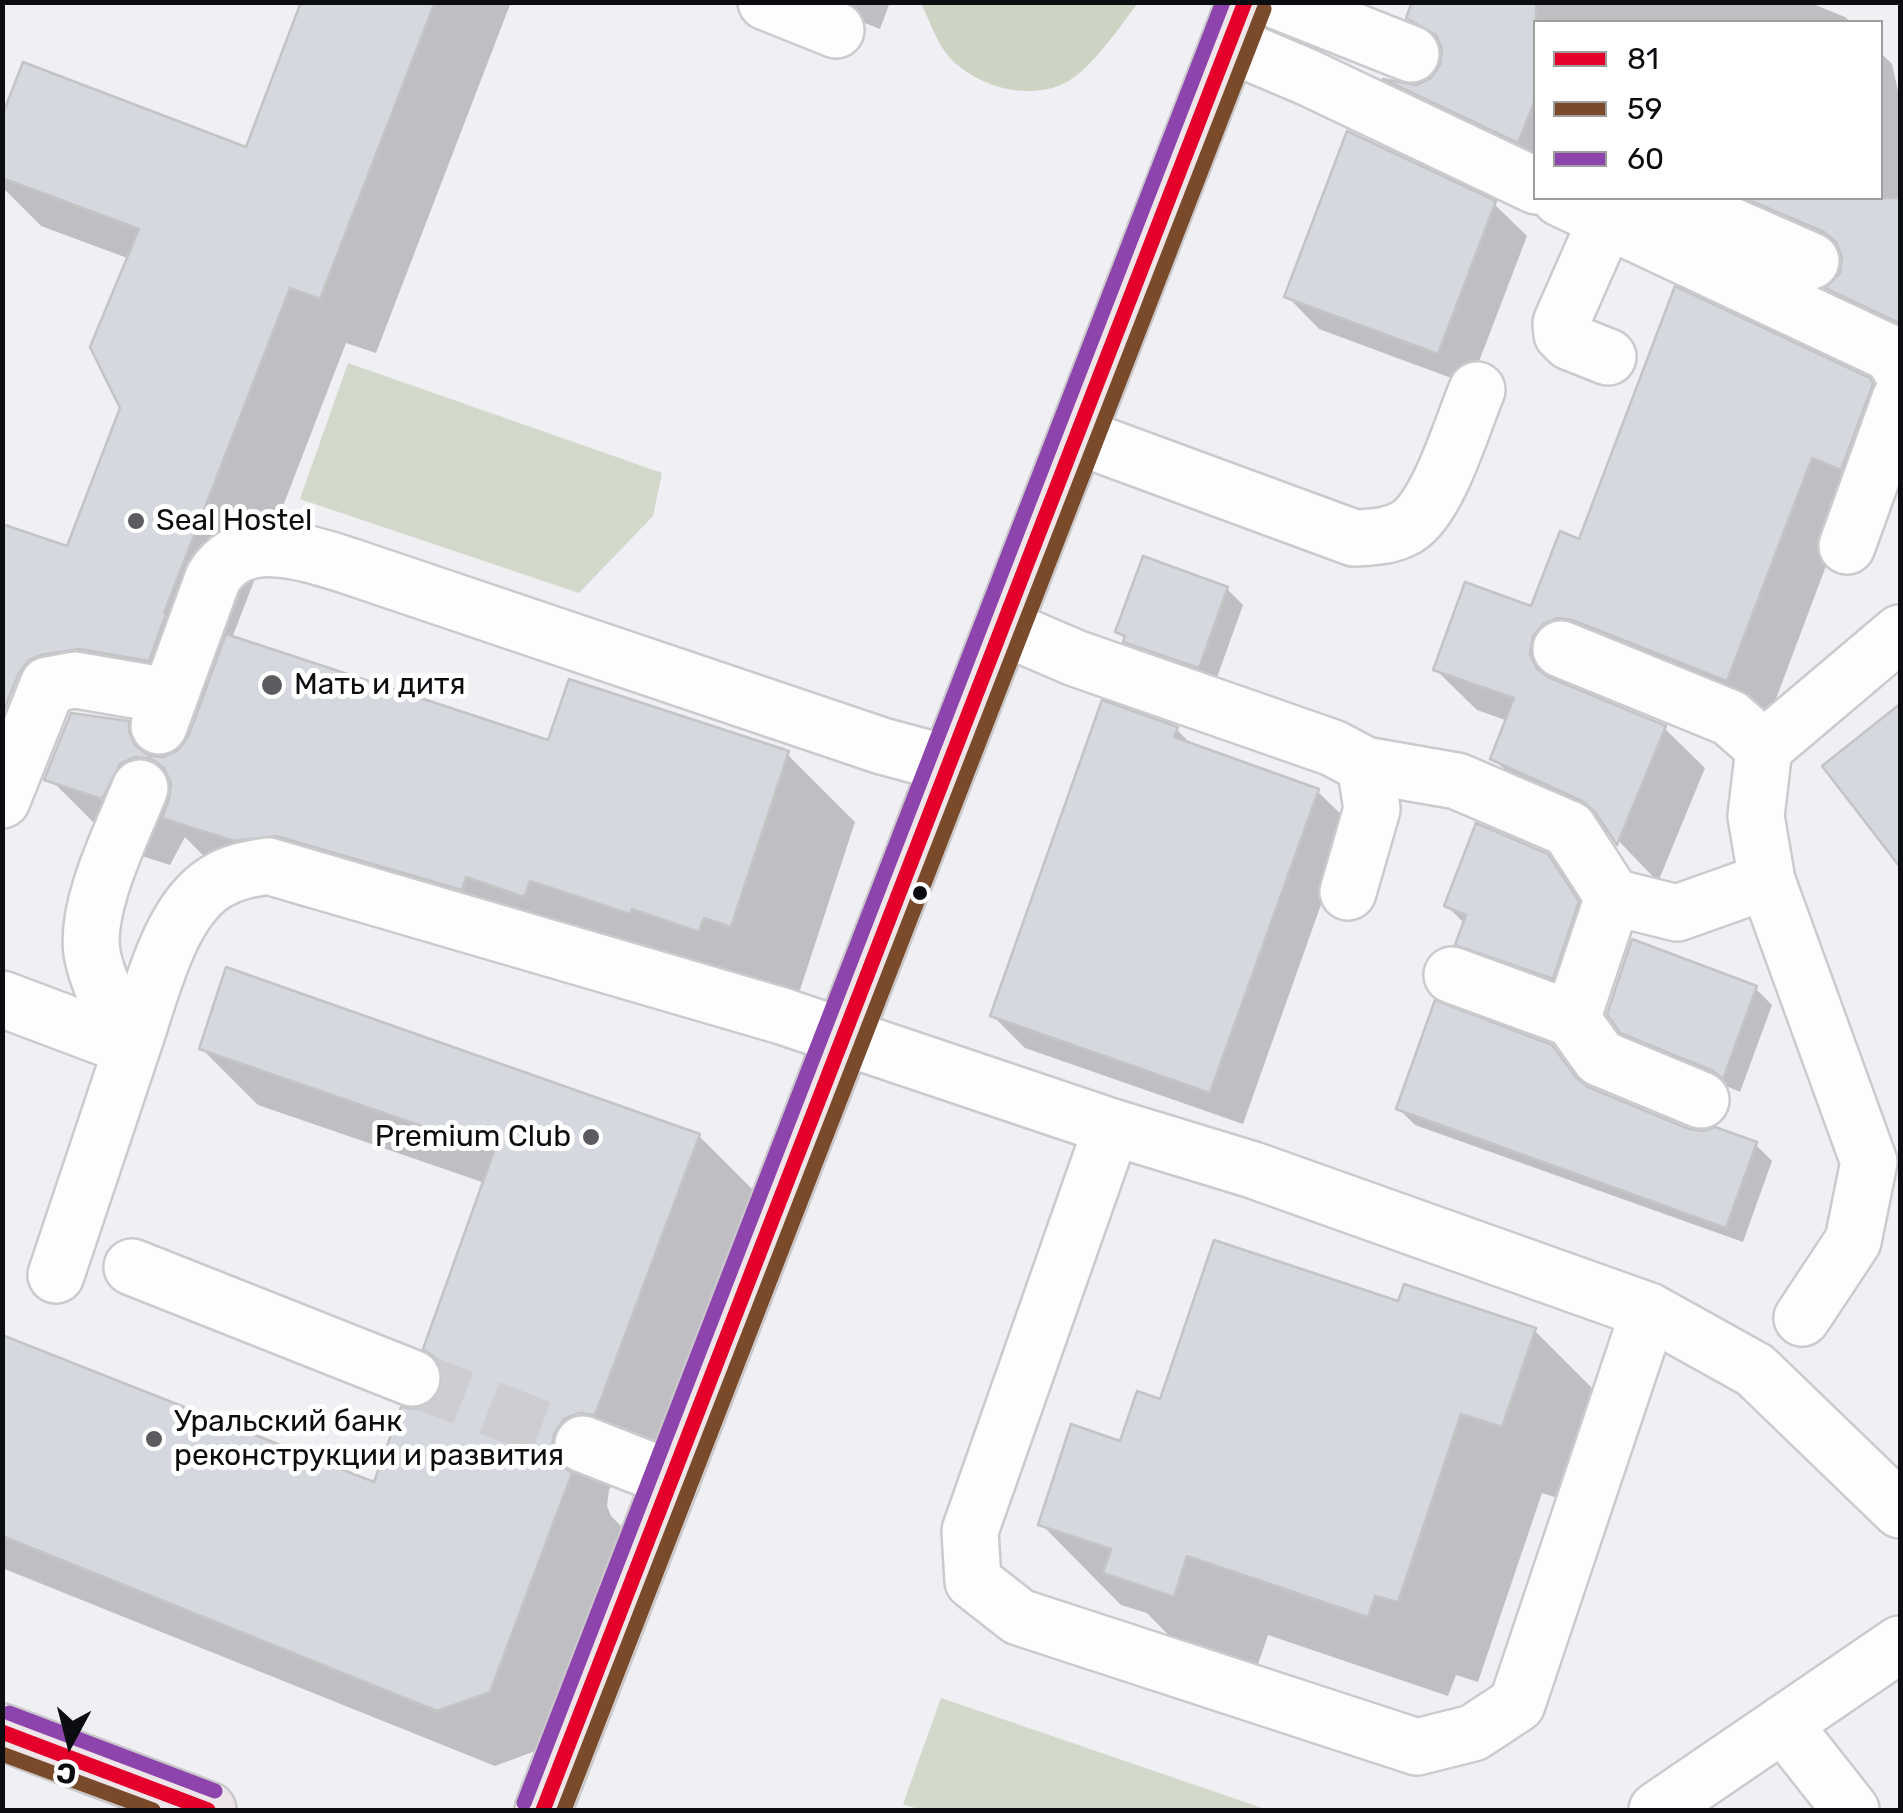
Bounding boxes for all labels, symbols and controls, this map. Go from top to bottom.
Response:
legend [1533,20,1883,200]
text: 81 [1627,41,1659,77]
text: 59 [1627,91,1663,127]
text: 60 [1627,141,1664,177]
place label: Seal Hostel [156,503,312,539]
marker: Seal Hostel [125,510,147,532]
place label: Мать и дитя [294,667,466,703]
marker: Мать и дитя [259,672,285,698]
unlabelled marker [910,883,930,903]
place label: Premium Club [375,1119,571,1155]
marker: Premium Club [580,1126,602,1148]
place label: Уральский банк реконструкции и развития [174,1404,564,1474]
marker: Уральский банк реконструкции и развития [143,1428,165,1450]
north arrow [20,1693,120,1793]
text: С [55,1756,78,1791]

